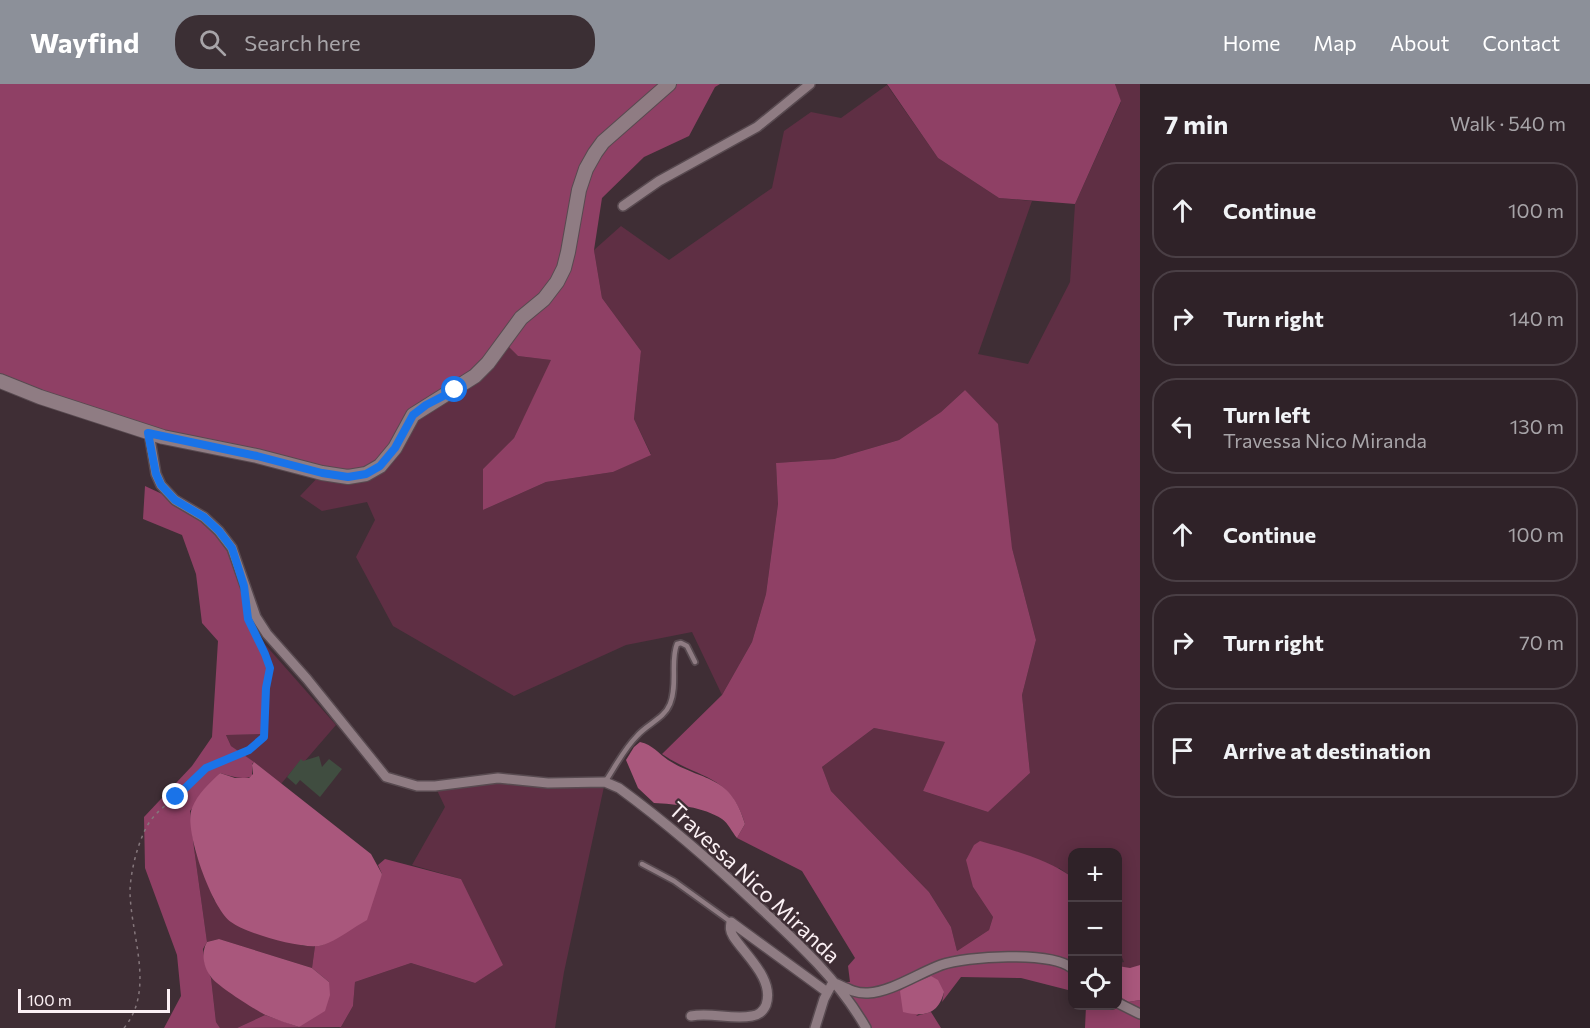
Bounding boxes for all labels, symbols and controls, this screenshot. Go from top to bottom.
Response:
search box [175,15,595,69]
text: Wayfind [30,25,139,59]
icon: search [196,26,229,59]
text: Search here [244,29,361,56]
text: Home [1223,30,1280,55]
text: Map [1313,30,1357,55]
text: About [1390,30,1449,55]
text: Contact [1482,30,1560,55]
text: 7 min [1164,108,1228,139]
text: Walk · 540 m [1450,111,1566,135]
icon: ahead [1166,194,1199,227]
text: Continue [1223,197,1316,224]
text: 100 m [1508,198,1564,222]
icon: right [1166,302,1199,335]
text: Turn right [1223,305,1324,332]
text: 140 m [1509,306,1564,330]
route start [441,376,467,402]
text: Turn left [1223,401,1310,428]
icon: left [1166,410,1199,443]
text: 130 m [1510,414,1564,438]
text: Travessa Nico Miranda [1223,428,1427,452]
icon: ahead [1166,518,1199,551]
text: Continue [1223,521,1316,548]
text: 100 m [1508,522,1564,546]
icon: right [1166,626,1199,659]
text: Turn right [1223,629,1324,656]
text: 70 m [1519,630,1564,654]
icon: arrive [1166,734,1199,767]
text: Arrive at destination [1223,737,1431,764]
route end [162,783,188,809]
street label: Travessa Nico Miranda [664,796,846,968]
map controls [1068,848,1122,1010]
button: + [1068,848,1122,902]
button: − [1068,902,1122,956]
button: locate [1068,956,1122,1010]
scale bar [18,986,170,1014]
text: 100 m [27,990,72,1009]

